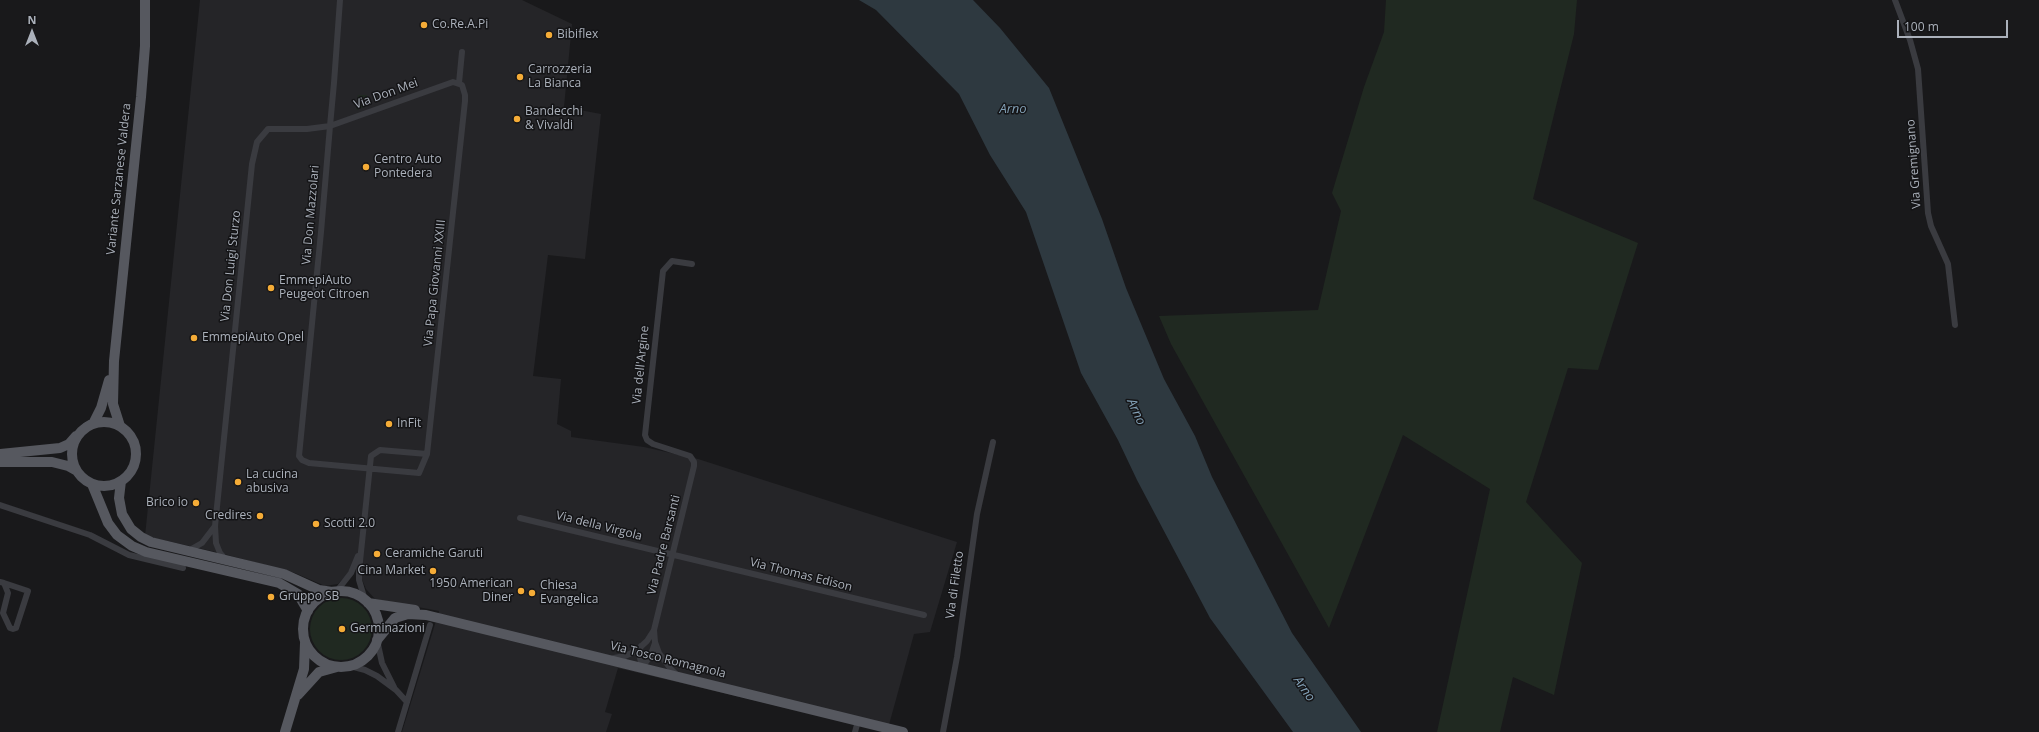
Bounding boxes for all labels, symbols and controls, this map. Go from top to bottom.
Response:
north arrow [12,12,52,52]
text: N [28,12,36,27]
scale bar [1899,12,2010,38]
place label: Co.Re.A.Pi [432,18,488,32]
text: 100 m [1904,18,1939,35]
marker: Co.Re.A.Pi [419,20,429,30]
place label: Bibiflex [557,28,598,42]
marker: Bibiflex [544,30,554,40]
place label: Carrozzeria La Bianca [528,63,592,91]
marker: Carrozzeria La Bianca [515,72,525,82]
street label: Via Don Mei [352,76,420,112]
water label: Arno [999,101,1027,117]
street label: Variante Sarzanese Valdera [104,102,134,256]
place label: Bandecchi & Vivaldi [525,105,583,133]
marker: Bandecchi & Vivaldi [512,114,522,124]
street label: Via Gremignano [1904,119,1924,209]
place label: Centro Auto Pontedera [374,153,442,181]
marker: Centro Auto Pontedera [361,162,371,172]
street label: Via Don Mazzolari [299,165,323,265]
street label: Via Don Luigi Sturzo [218,210,244,322]
street label: Via Papa Giovanni XXIII [421,219,449,347]
place label: EmmepiAuto Peugeot Citroen [279,274,369,302]
marker: EmmepiAuto Peugeot Citroen [266,283,276,293]
street label: Via dell'Argine [630,325,652,405]
place label: EmmepiAuto Opel [202,331,304,345]
marker: EmmepiAuto Opel [189,333,199,343]
water label: Arno [1123,396,1149,428]
place label: InFit [397,417,421,431]
marker: InFit [384,419,394,429]
place label: La cucina abusiva [246,468,298,496]
marker: La cucina abusiva [233,477,243,487]
street label: Via Padre Barsanti [645,494,683,596]
place label: Brico io [146,496,188,510]
marker: Brico io [191,498,201,508]
street label: Via della Virgola [554,508,644,544]
place label: Credires [205,509,252,523]
marker: Credires [255,511,265,521]
place label: Scotti 2.0 [324,517,375,531]
marker: Scotti 2.0 [311,519,321,529]
place label: Ceramiche Garuti [385,547,483,561]
marker: Ceramiche Garuti [372,549,382,559]
street label: Via di Filetto [943,550,967,620]
street label: Via Thomas Edison [748,555,854,595]
place label: Cina Market [358,564,425,578]
marker: Cina Market [428,566,438,576]
place label: 1950 American Diner [429,577,513,605]
place label: Chiesa Evangelica [540,579,598,607]
marker: 1950 American Diner [516,586,526,596]
marker: Chiesa Evangelica [527,588,537,598]
place label: Gruppo SB [279,590,339,604]
marker: Gruppo SB [266,592,276,602]
place label: Germinazioni [350,622,425,636]
marker: Germinazioni [337,624,347,634]
street label: Via Tosco Romagnola [609,639,727,681]
water label: Arno [1290,673,1318,705]

